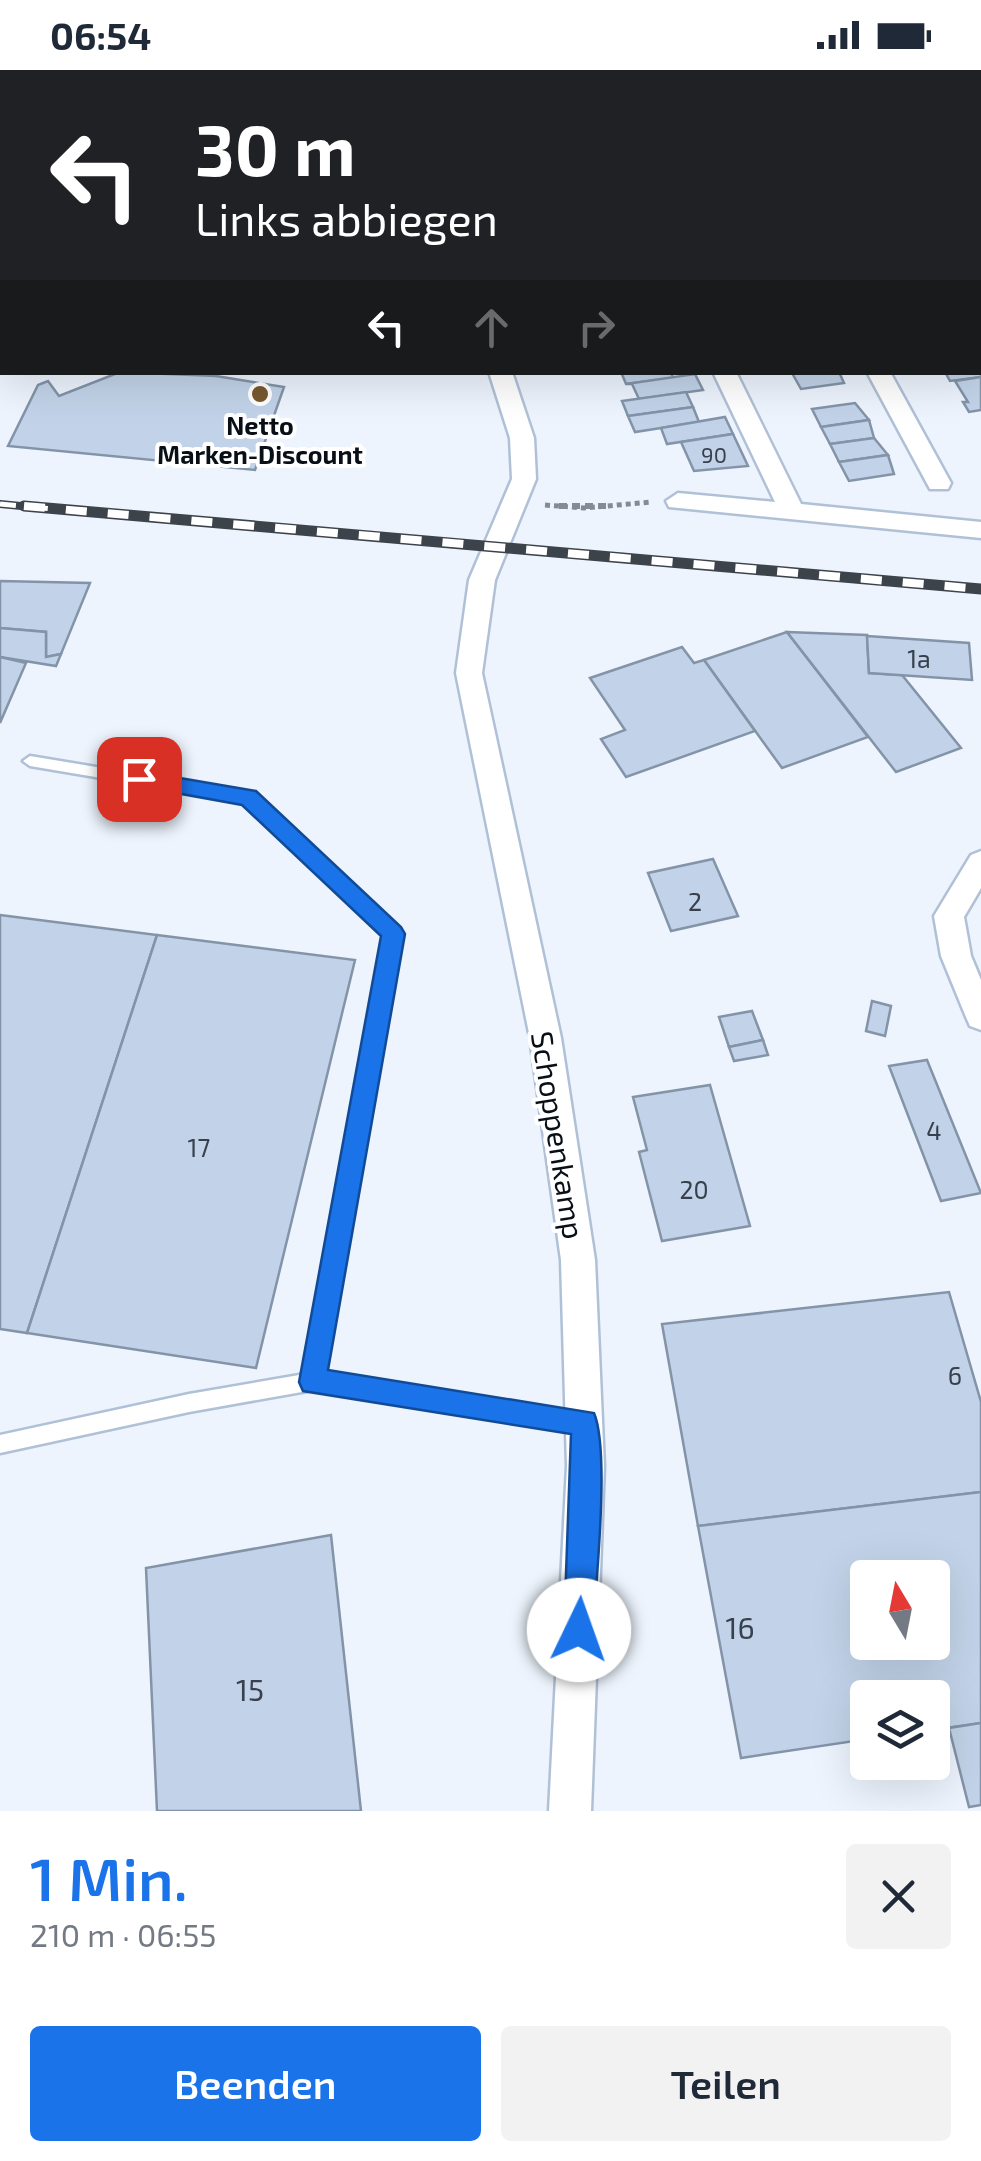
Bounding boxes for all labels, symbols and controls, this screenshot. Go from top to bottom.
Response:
text: 06:54 [50,12,151,58]
text: 30 m [195,106,356,190]
icon: left [30,110,160,240]
text: Links abbiegen [195,191,498,245]
icon: left [359,300,414,355]
icon: ahead [464,300,519,355]
icon: right [569,300,624,355]
marker: Netto Marken-Discount [249,383,271,405]
place label: Netto Marken-Discount [157,410,363,469]
house number: 90 [701,441,727,467]
house number: 1a [907,643,931,673]
pin [97,737,182,822]
icon: arrive [112,752,167,807]
house number: 2 [688,886,702,916]
street label: Schoppenkamp [525,1029,593,1241]
house number: 4 [926,1115,942,1145]
house number: 17 [188,1132,211,1162]
house number: 20 [679,1174,709,1204]
house number: 6 [948,1360,962,1390]
north arrow [850,1560,950,1660]
map controls [850,1560,950,1780]
position arrow [527,1578,631,1682]
house number: 16 [725,1609,755,1645]
house number: 15 [236,1671,264,1707]
button: layers [850,1680,950,1780]
text: 1 Min. [30,1841,188,1913]
button: close [846,1844,951,1949]
text: 210 m · 06:55 [30,1915,216,1953]
button: Beenden [30,2026,481,2141]
button: Teilen [501,2026,951,2141]

